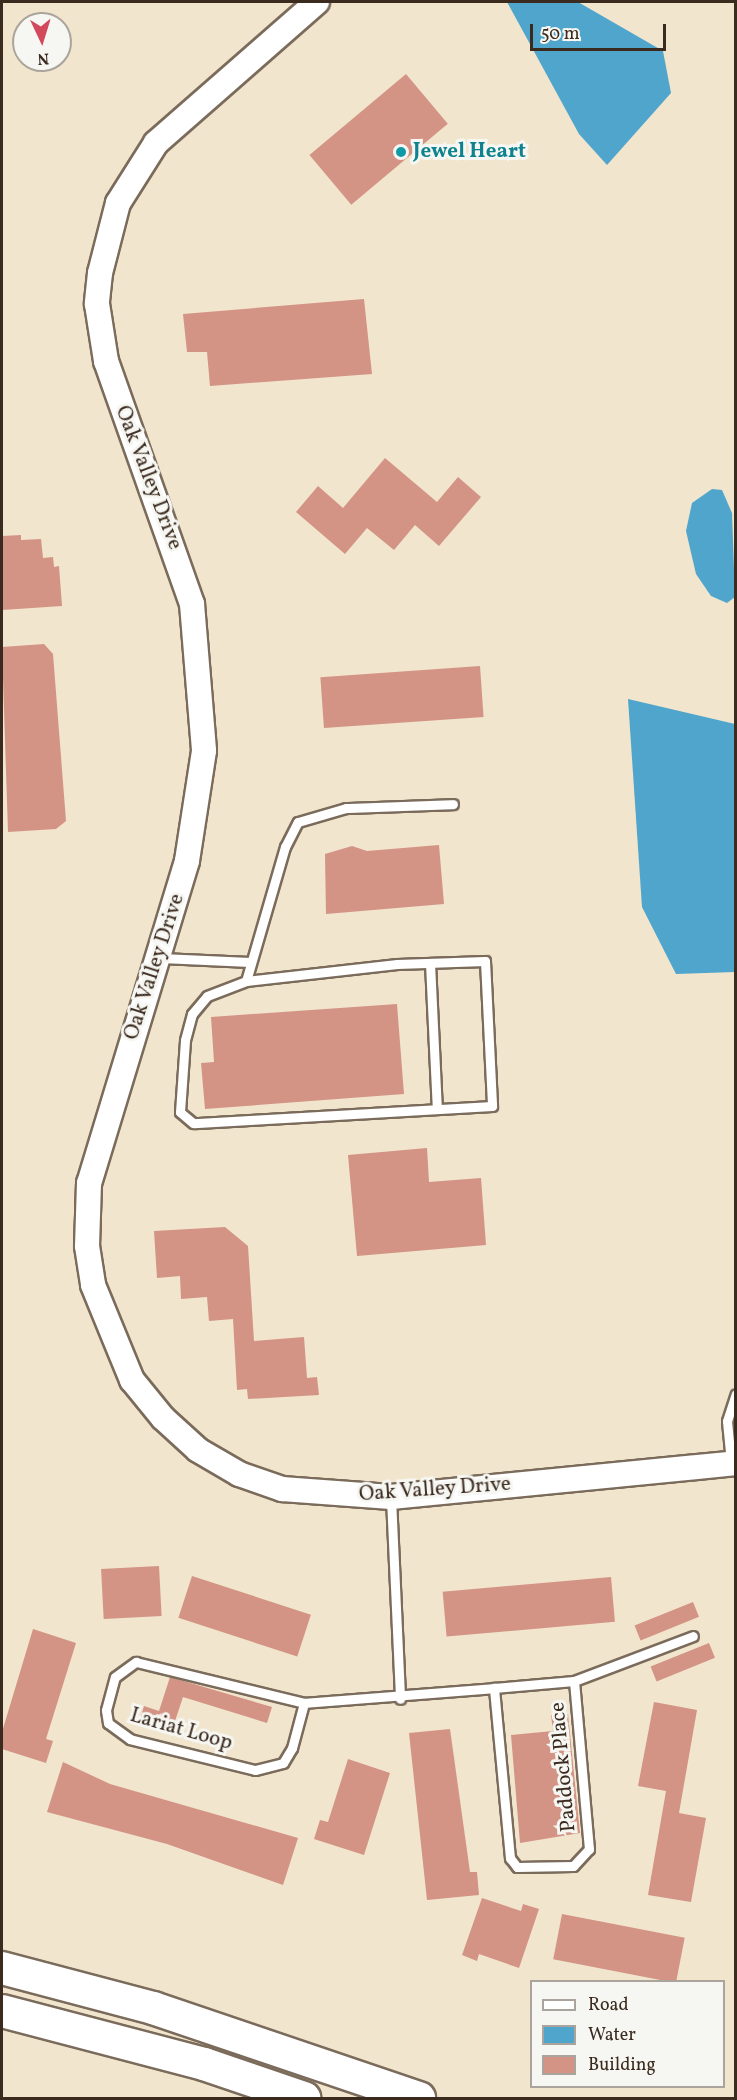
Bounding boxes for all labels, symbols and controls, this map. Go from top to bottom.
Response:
north arrow [12,12,72,72]
scale bar [533,12,670,50]
text: 50 m [541,22,580,47]
text: N [37,47,50,69]
place label: Jewel Heart [413,139,526,165]
marker: Jewel Heart [394,145,408,159]
street label: Oak Valley Drive [109,402,187,554]
street label: Oak Valley Drive [119,890,191,1044]
street label: Oak Valley Drive [358,1472,512,1508]
street label: Paddock Place [546,1701,582,1833]
street label: Lariat Loop [127,1703,235,1757]
legend [530,1980,725,2088]
text: Road [588,1993,629,2018]
text: Water [588,2023,636,2048]
text: Building [588,2053,656,2078]

